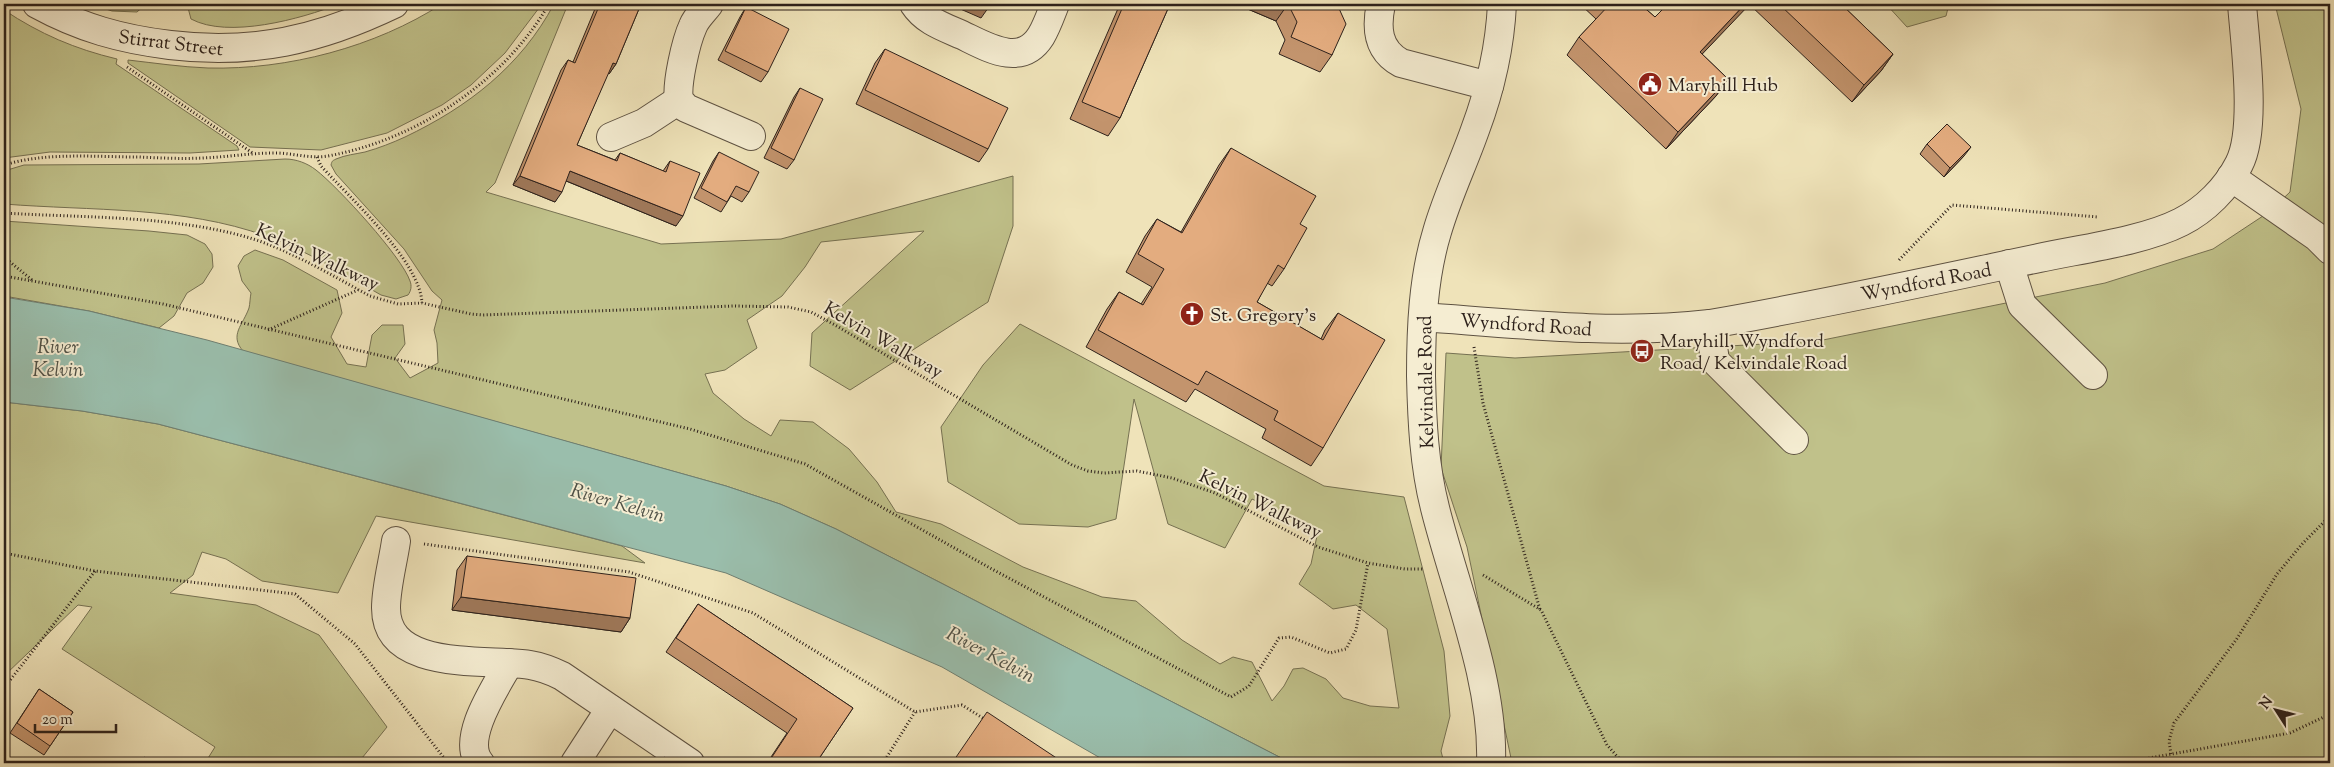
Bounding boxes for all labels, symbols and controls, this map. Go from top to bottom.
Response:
street label: Stirrat Street [117,25,225,64]
public building icon: Maryhill Hub [1637,71,1663,97]
place label: Maryhill Hub [1668,73,1778,100]
street label: Kelvin Walkway [251,218,384,299]
street label: Wyndford Road [1859,258,1994,309]
street label: Kelvin Walkway [818,296,948,387]
church icon: St. Gregory's [1179,301,1205,327]
place label: St. Gregory's [1210,303,1316,330]
street label: Wyndford Road [1459,308,1593,345]
street label: Kelvindale Road [1413,315,1442,449]
place label: Maryhill, Wyndford Road/ Kelvindale Road [1660,329,1848,378]
water label: River Kelvin [32,334,84,386]
bus stop icon: Maryhill, Wyndford Road/ Kelvindale Road [1629,338,1655,364]
street label: Kelvin Walkway [1194,464,1326,547]
water label: River Kelvin [567,477,668,532]
water label: River Kelvin [940,621,1040,692]
north arrow [2252,684,2302,734]
text: N [2256,693,2278,714]
scale bar [35,702,116,734]
text: 20 m [42,710,73,731]

